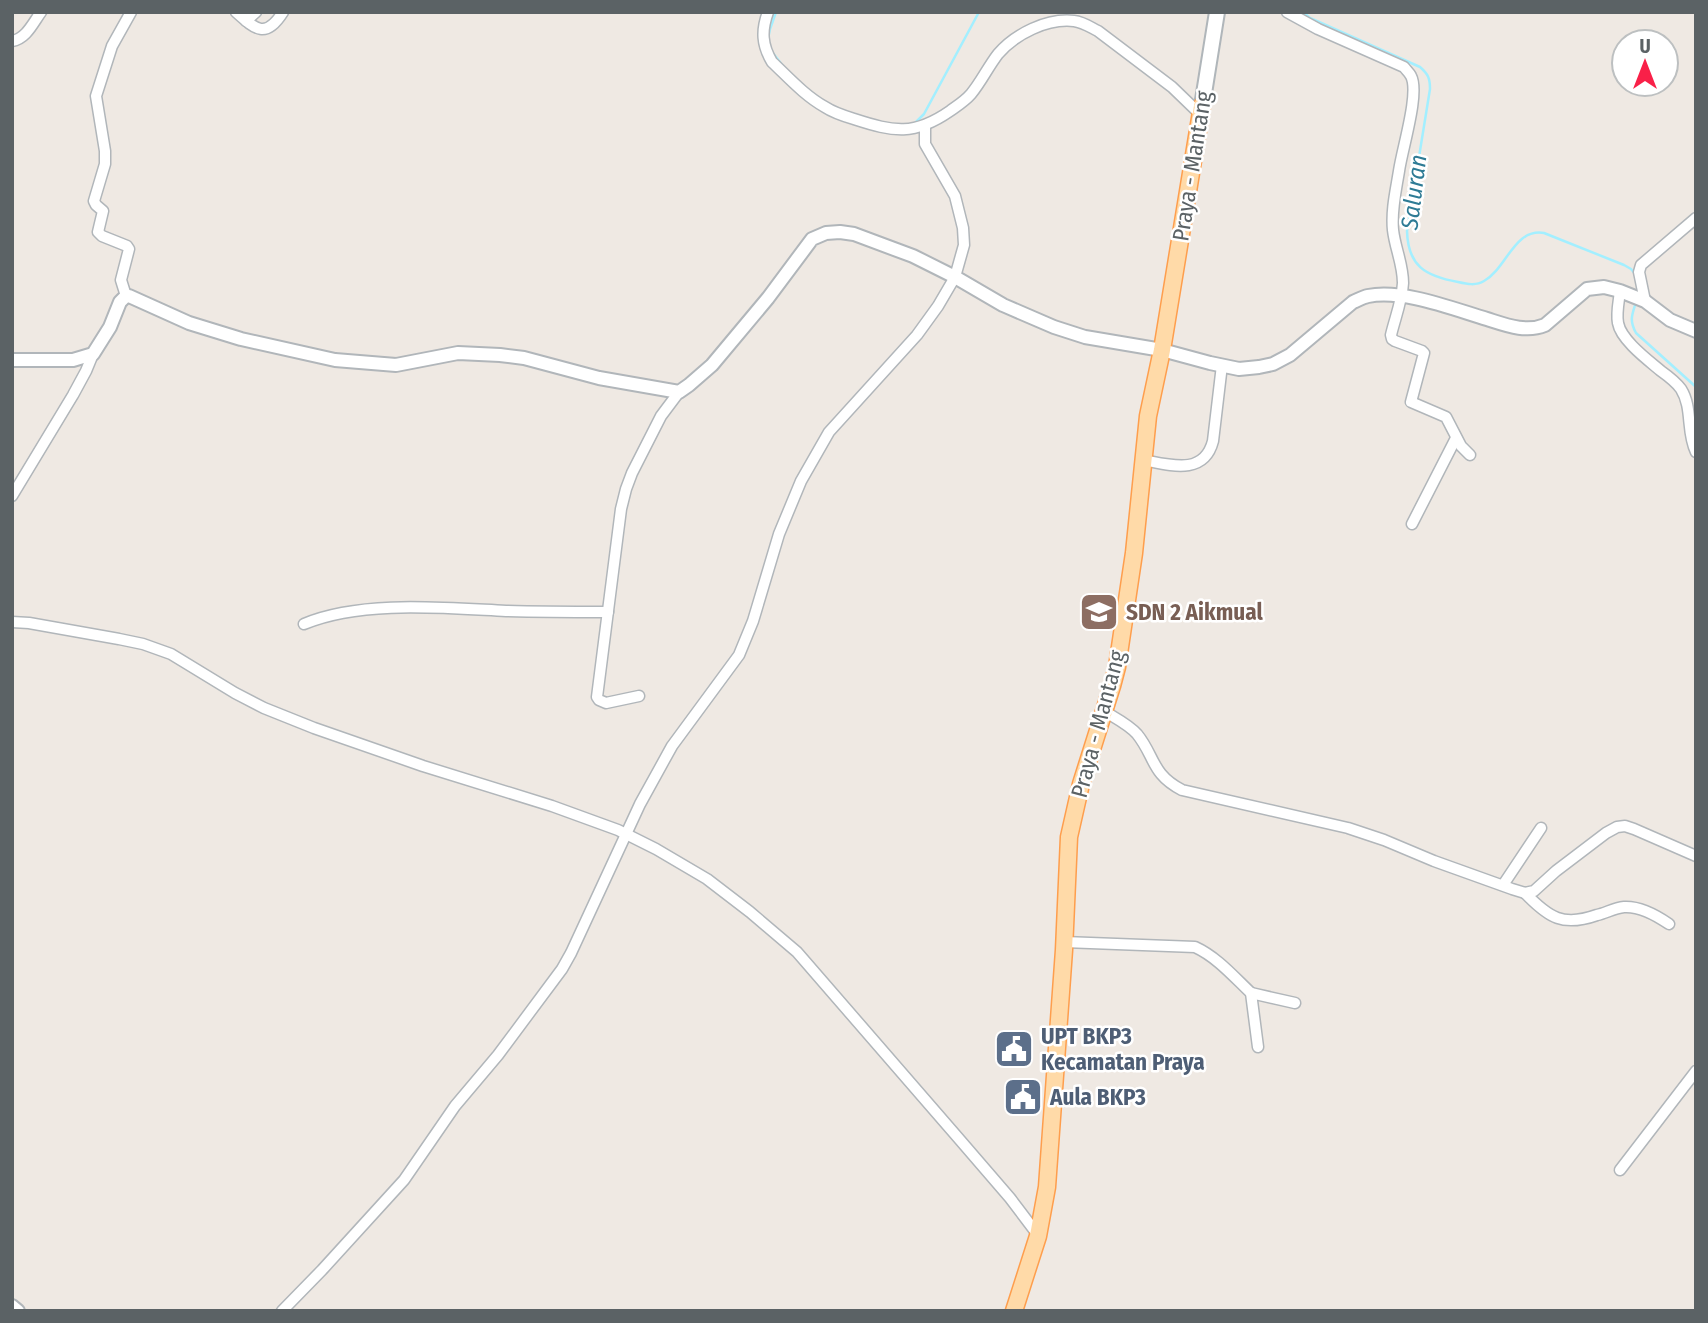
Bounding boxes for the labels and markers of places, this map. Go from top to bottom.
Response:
school or university icon: SDN 2 Aikmual [1078,591,1120,633]
place label: SDN 2 Aikmual [1126,598,1263,626]
place label: UPT BKP3 Kecamatan Praya [1041,1022,1205,1076]
public building icon: UPT BKP3 Kecamatan Praya [993,1028,1035,1070]
public building icon: Aula BKP3 [1002,1076,1044,1118]
place label: Aula BKP3 [1049,1083,1146,1111]

